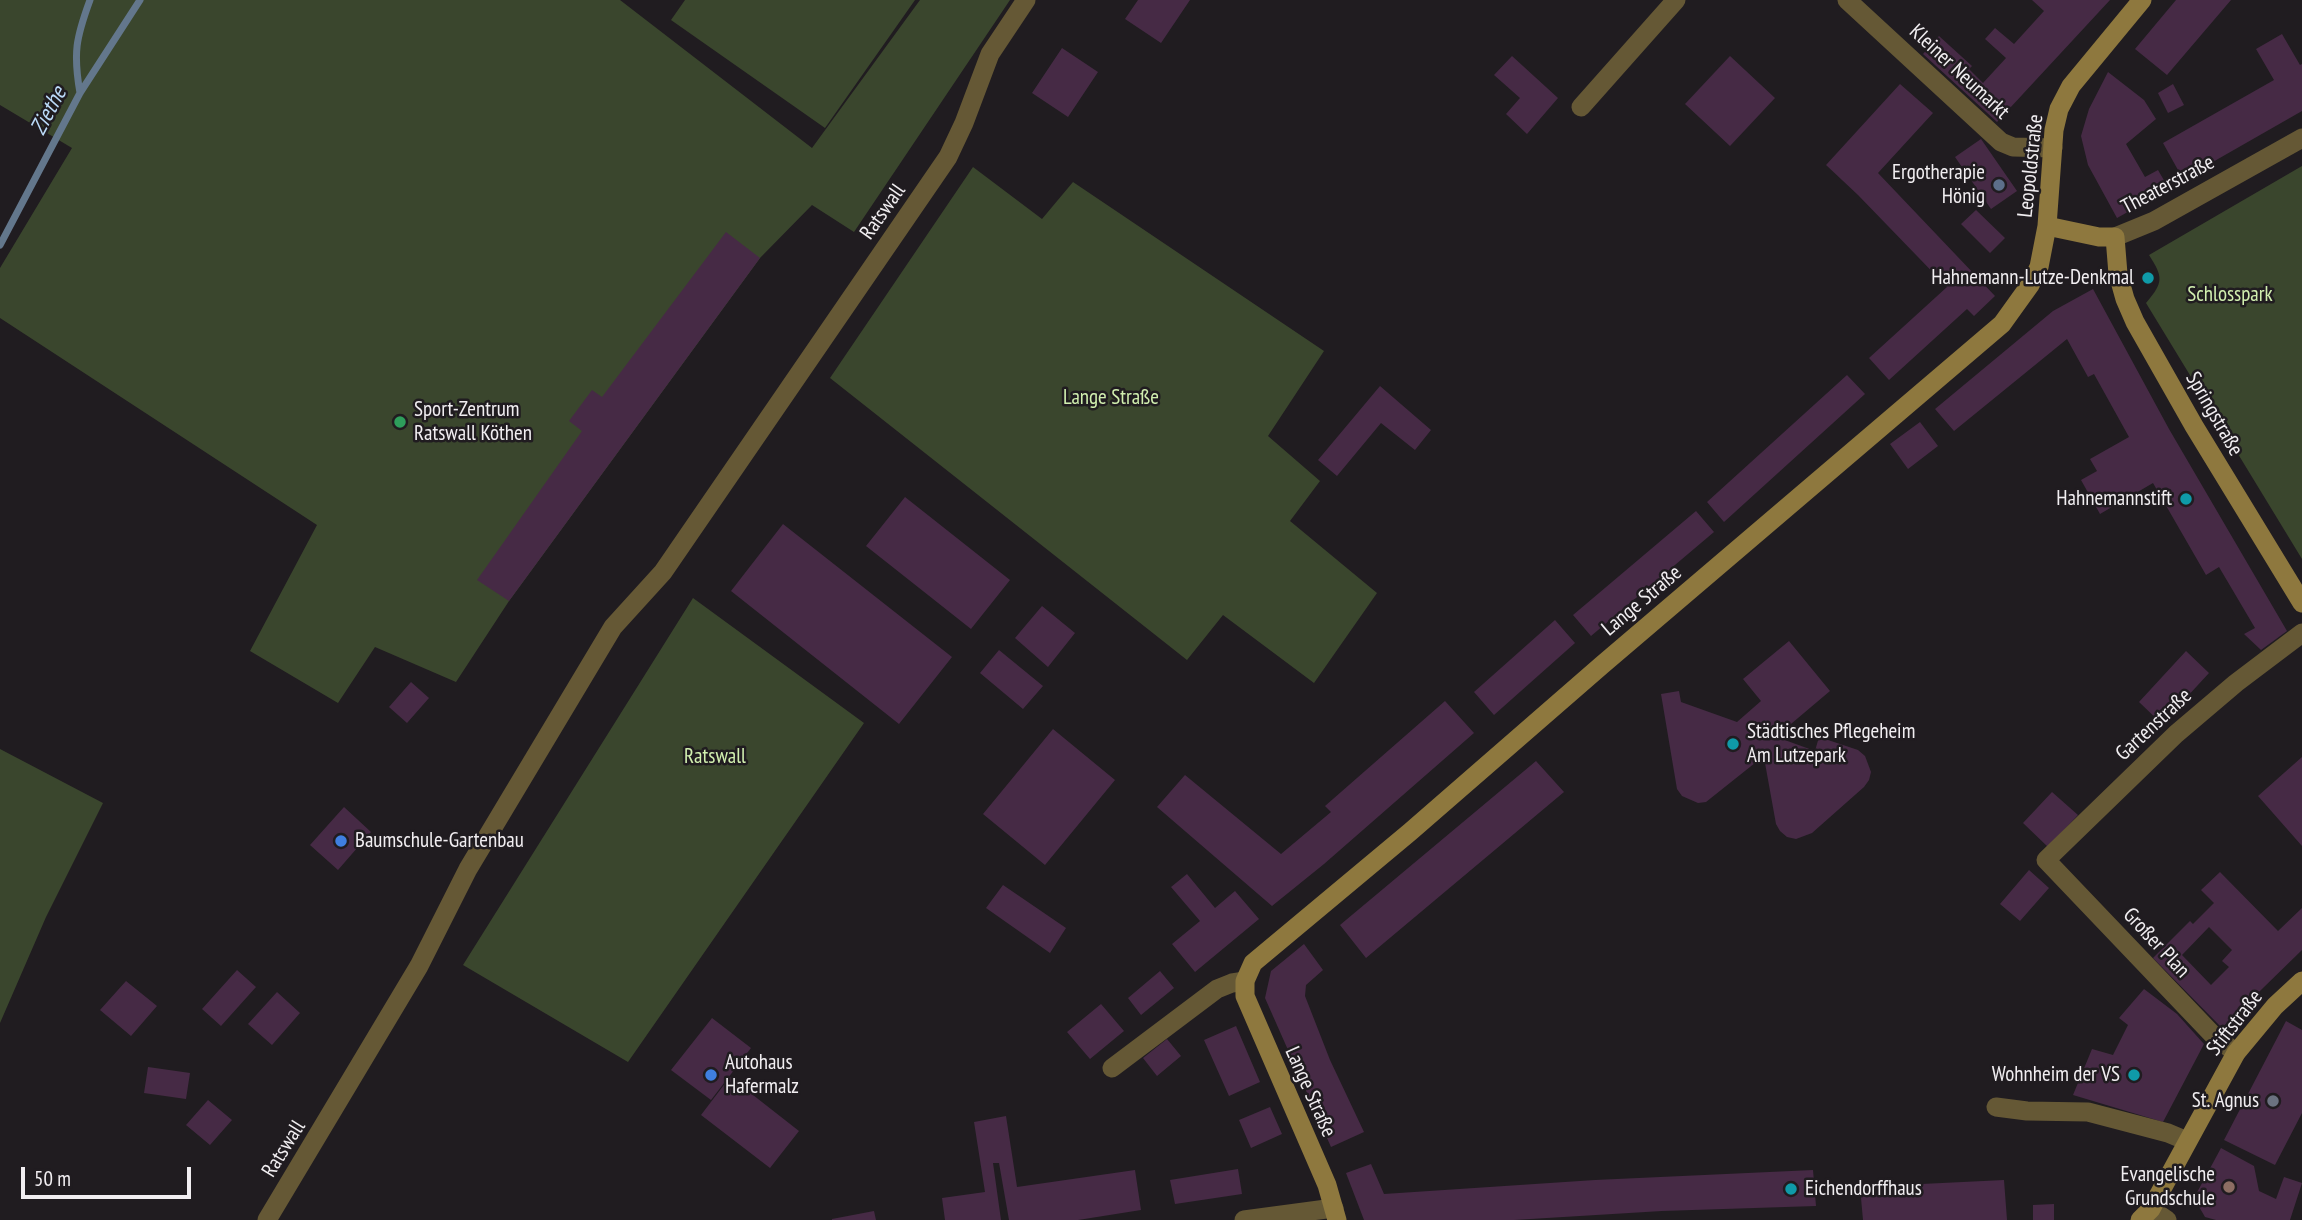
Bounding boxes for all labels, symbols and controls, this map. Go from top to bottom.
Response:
street label: Kleiner Neumarkt [1904,19,2014,125]
water label: Ziethe [25,82,73,140]
street label: Leopoldstraße [2013,113,2049,219]
street label: Theaterstraße [2117,150,2219,220]
place label: Ergotherapie Hönig [1892,160,1985,210]
marker: Ergotherapie Hönig [1991,177,2007,193]
street label: Ratswall [855,179,911,245]
place label: Hahnemann-Lutze-Denkmal [1931,265,2134,291]
marker: Hahnemann-Lutze-Denkmal [2140,270,2156,286]
park label: Schlosspark [2187,282,2273,308]
street label: Springstraße [2180,368,2248,460]
park label: Lange Straße [1063,385,1159,411]
place label: Sport-Zentrum Ratswall Köthen [414,397,532,447]
marker: Sport-Zentrum Ratswall Köthen [392,414,408,430]
place label: Hahnemannstift [2056,486,2172,512]
marker: Hahnemannstift [2178,491,2194,507]
street label: Lange Straße [1597,560,1687,642]
street label: Gartenstraße [2111,684,2197,766]
place label: Städtisches Pflegeheim Am Lutzepark [1747,719,1915,769]
marker: Städtisches Pflegeheim Am Lutzepark [1725,736,1741,752]
park label: Ratswall [684,744,746,770]
place label: Baumschule-Gartenbau [355,828,524,854]
marker: Baumschule-Gartenbau [333,833,349,849]
street label: Großer Plan [2117,903,2195,983]
street label: Stiftstraße [2202,985,2268,1061]
street label: Lange Straße [1279,1043,1341,1141]
place label: Autohaus Hafermalz [725,1050,799,1100]
place label: Wohnheim der VS [1992,1062,2120,1088]
marker: Autohaus Hafermalz [703,1067,719,1083]
marker: Wohnheim der VS [2126,1067,2142,1083]
place label: St. Agnus [2192,1088,2259,1114]
marker: St. Agnus [2265,1093,2281,1109]
street label: Ratswall [257,1116,311,1182]
scale bar [24,1154,194,1198]
place label: Evangelische Grundschule [2121,1162,2215,1212]
text: 50 m [34,1165,71,1192]
place label: Eichendorffhaus [1805,1176,1922,1202]
marker: Evangelische Grundschule [2221,1179,2237,1195]
marker: Eichendorffhaus [1783,1181,1799,1197]

